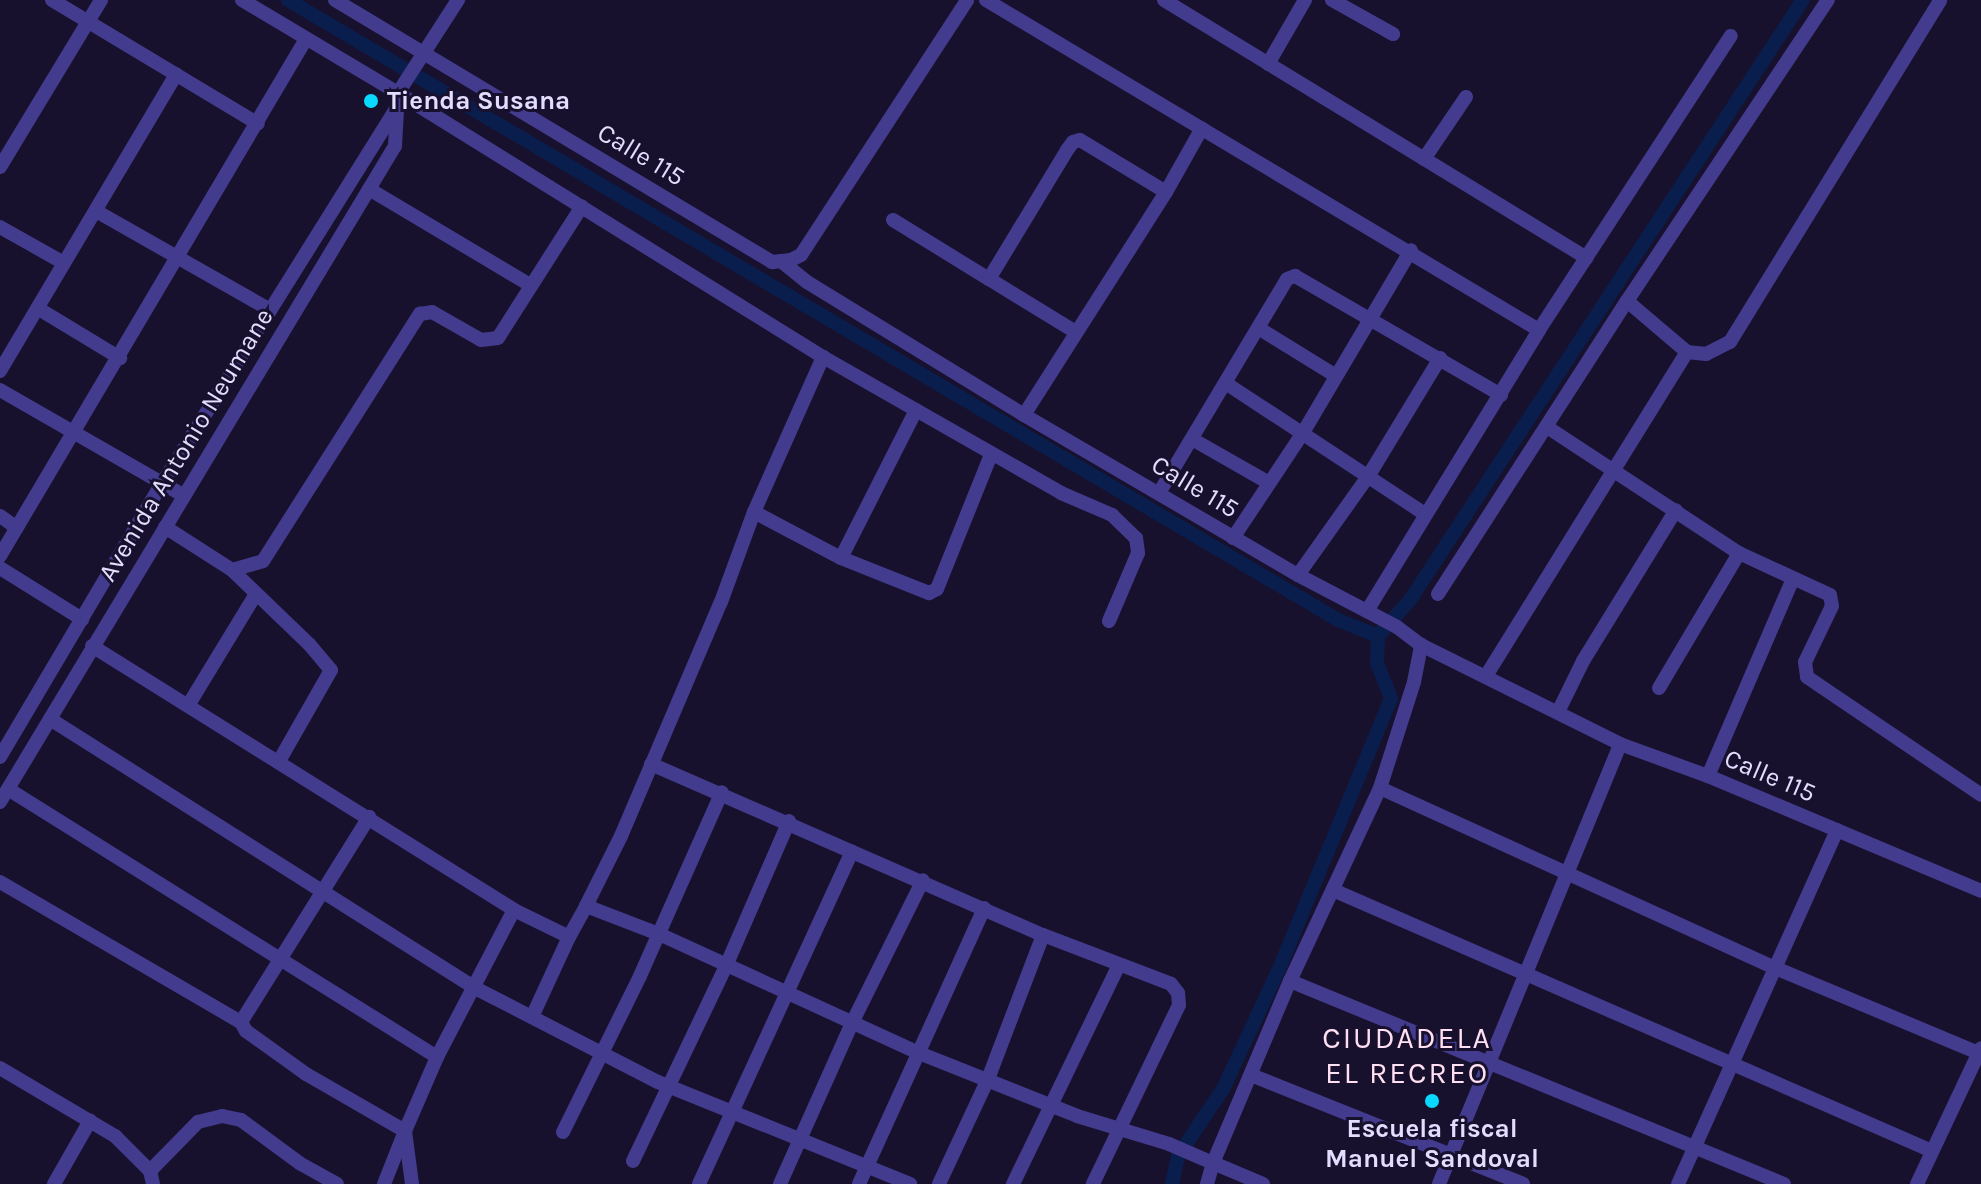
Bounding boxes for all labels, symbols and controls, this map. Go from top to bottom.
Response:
place label: Tienda Susana [387,85,570,117]
marker: Tienda Susana [362,92,380,110]
street label: Calle 115 [592,117,690,193]
street label: Avenida Antonio Neumane [92,303,280,587]
street label: Calle 115 [1146,449,1244,525]
street label: Calle 115 [1720,743,1820,809]
district label: CIUDADELA EL RECREO [1322,1020,1492,1090]
marker: Escuela fiscal Manuel Sandoval [1423,1092,1441,1110]
place label: Escuela fiscal Manuel Sandoval [1325,1113,1539,1174]

